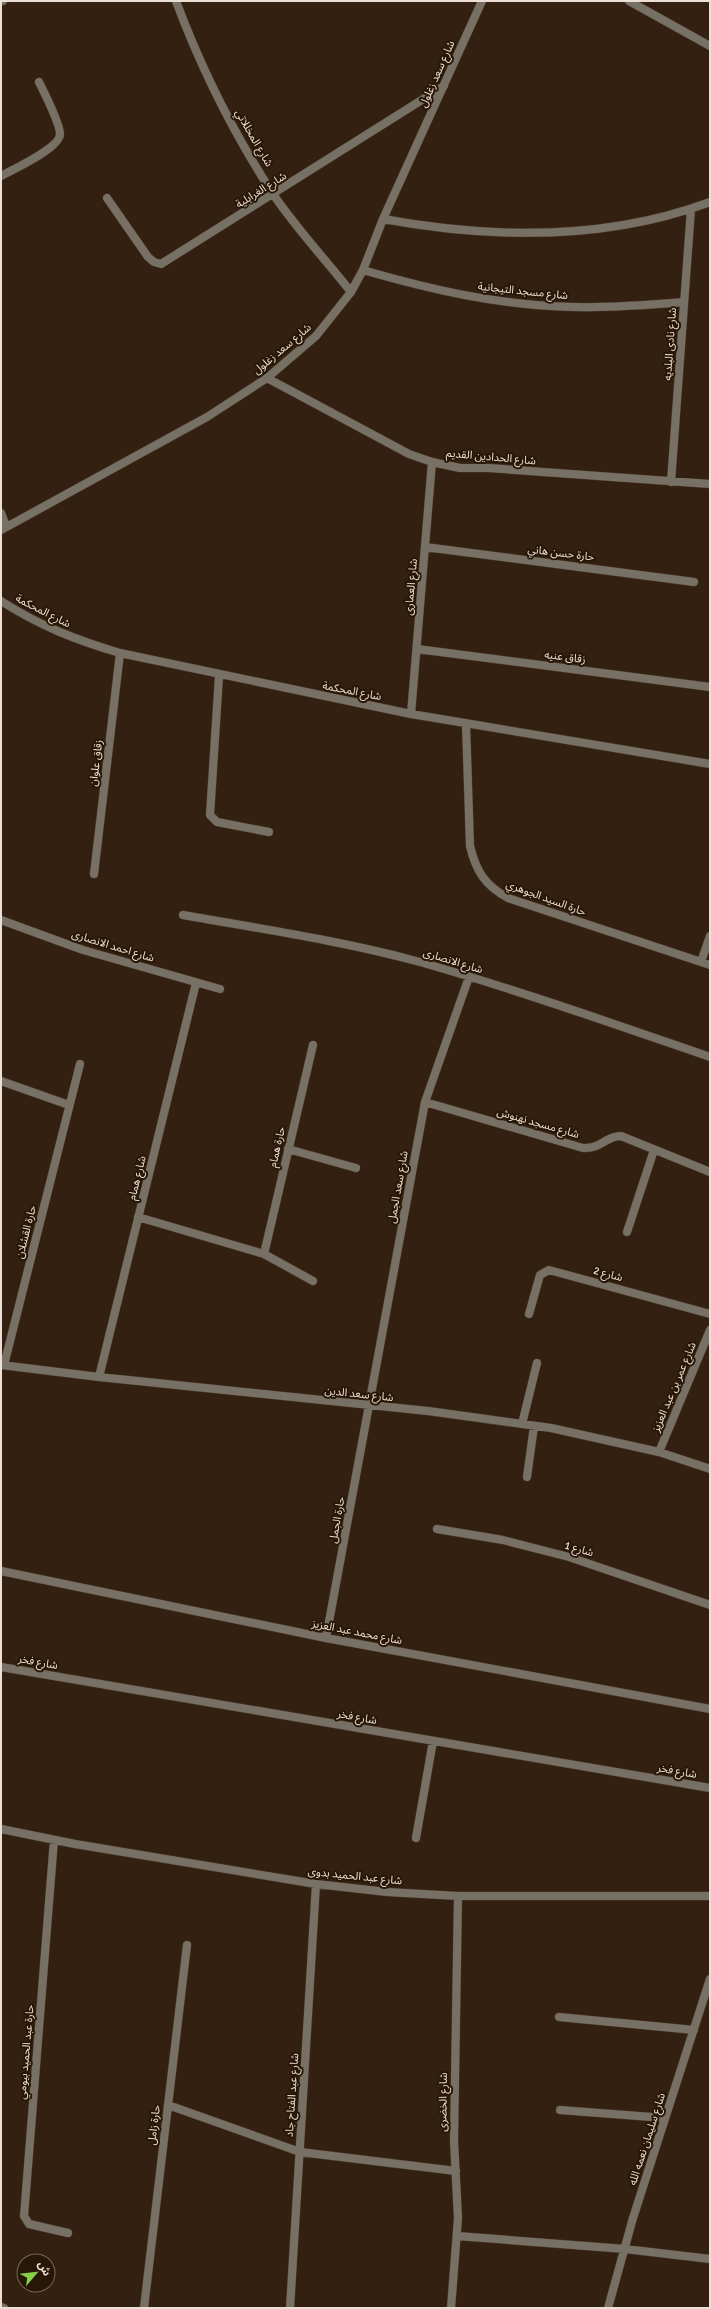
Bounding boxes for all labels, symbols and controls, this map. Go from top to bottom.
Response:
street label: شارع سعد زغلول [416,38,459,110]
street label: شارع المخللاتي [230,107,276,171]
street label: شارع الغرابلية [233,169,290,212]
street label: شارع مسجد التيجانية [477,280,569,303]
street label: شارع نادى البلديه [661,307,680,381]
street label: شارع سعد زغلول [250,321,315,378]
street label: شارع الحدادين القديم [445,447,537,469]
street label: حارة حسن هاني [527,542,596,566]
street label: شارع العمارى [402,558,421,616]
street label: شارع المحكمة [13,592,73,631]
street label: زقاق عنيه [544,648,586,666]
street label: شارع المحكمة [321,679,383,704]
street label: زقاق علوان [87,739,105,787]
street label: حارة السيد الجوهري [503,878,588,921]
street label: شارع احمد الانصارى [70,927,156,966]
street label: شارع الانصارى [421,946,485,977]
street label: شارع مسجد نهنوش [495,1105,581,1142]
street label: حارة همام [266,1125,289,1169]
street label: شارع سعد الجمل [385,1149,412,1224]
street label: شارع همام [125,1154,150,1202]
street label: حارة القشلان [13,1203,39,1260]
street label: شارع 2 [592,1264,624,1285]
street label: شارع عمر بن عبد العزيز [649,1340,700,1435]
street label: شارع سعد الدين [324,1384,394,1405]
street label: حارة الجمل [327,1495,348,1544]
street label: شارع 1 [563,1539,595,1560]
street label: شارع محمد عبد العزيز [310,1617,404,1648]
street label: شارع فخر [16,1652,59,1673]
street label: شارع فخر [335,1707,378,1728]
street label: شارع فخر [655,1761,698,1782]
street label: شارع عبد الحميد بدوى [307,1865,403,1888]
street label: حارة عبد الحميد بيومي [15,2004,39,2100]
street label: شارع عبد الفتاح جاد [283,2052,302,2137]
street label: شارع الخضرى [436,2072,451,2132]
street label: شارع سليمان نعمه الله [626,2091,669,2187]
street label: حارة زامل [145,2104,163,2146]
north arrow [16,2253,56,2293]
text: ش [35,2259,54,2278]

